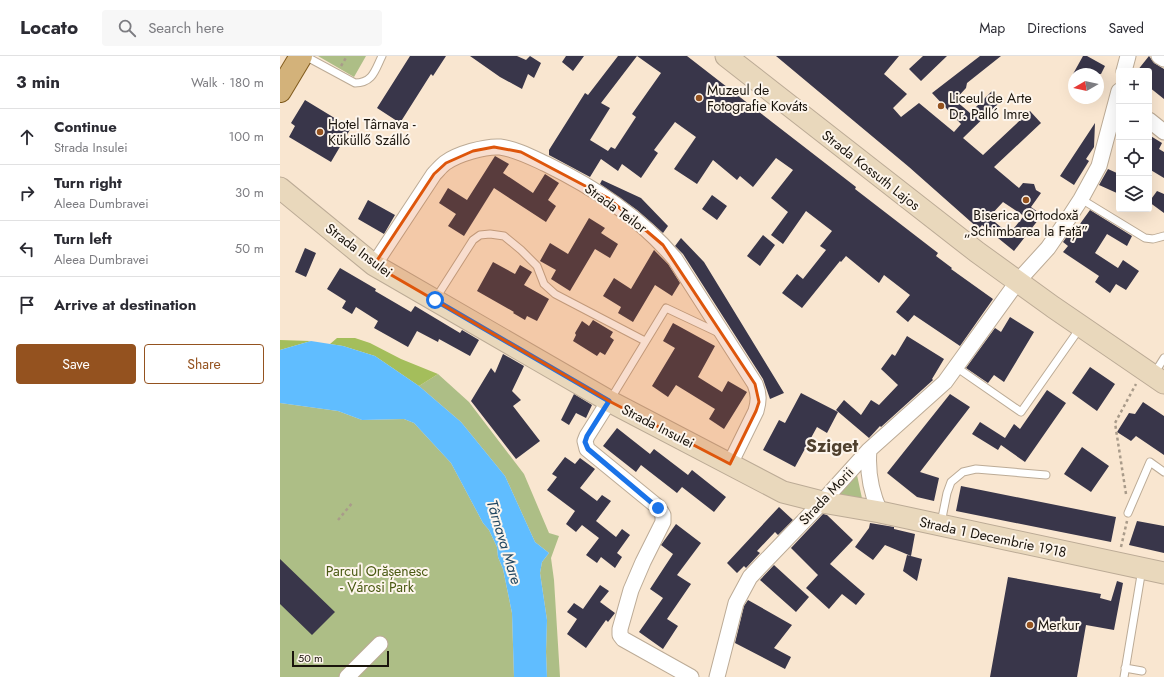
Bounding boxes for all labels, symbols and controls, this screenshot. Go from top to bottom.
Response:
search box [102,10,382,46]
text: Locato [20,14,78,41]
icon: search [116,17,138,39]
text: Search here [148,17,224,39]
text: Map [979,18,1005,38]
text: Directions [1027,18,1087,38]
text: Saved [1109,18,1144,38]
north arrow [1068,68,1104,104]
map controls [1116,68,1152,212]
button: + [1116,68,1152,104]
text: 3 min [16,70,60,94]
text: Walk · 180 m [191,73,264,92]
place label: Muzeul de Fotografie Kováts [707,80,808,116]
place label: Liceul de Arte Dr. Palló Imre [949,88,1032,124]
marker: Muzeul de Fotografie Kováts [694,93,704,103]
marker: Liceul de Arte Dr. Palló Imre [936,101,946,111]
button: − [1116,104,1152,140]
place label: Hotel Târnava - Küküllő Szálló [328,114,416,150]
text: Continue [54,116,117,138]
street label: Strada Kossuth Lajos [818,125,925,215]
icon: ahead [16,126,38,148]
text: 100 m [229,127,264,146]
marker: Hotel Târnava - Küküllő Szálló [315,127,325,137]
text: Strada Insulei [54,138,128,157]
button: locate [1116,140,1152,176]
text: Turn right [54,172,122,194]
button: layers [1116,176,1152,212]
street label: Strada Teilor [581,178,652,238]
icon: right [16,182,38,204]
text: 30 m [235,183,264,202]
text: Aleea Dumbravei [54,194,149,213]
marker: Biserica Ortodoxă „Schimbarea la Față” [1021,195,1031,205]
place label: Biserica Ortodoxă „Schimbarea la Față” [964,205,1088,242]
street label: Strada Insulei [321,218,397,282]
text: Turn left [54,228,112,250]
icon: left [16,238,38,260]
text: 50 m [235,239,264,258]
text: Aleea Dumbravei [54,250,149,269]
route start [426,291,444,309]
icon: arrive [16,294,38,316]
text: Arrive at destination [54,294,196,316]
button: Save [16,344,136,384]
button: Share [144,344,264,384]
street label: Strada Insulei [618,399,698,453]
district label: Sziget [806,433,859,459]
street label: Strada Morii [794,463,858,529]
water label: Târnava Mare [481,497,527,588]
route end [649,499,667,517]
street label: Strada 1 Decembrie 1918 [918,512,1068,562]
park label: Parcul Orășenesc - Városi Park [326,561,428,597]
place label: Merkur [1038,615,1080,635]
marker: Merkur [1025,620,1035,630]
scale bar [292,649,389,668]
text: 50 m [298,650,323,666]

